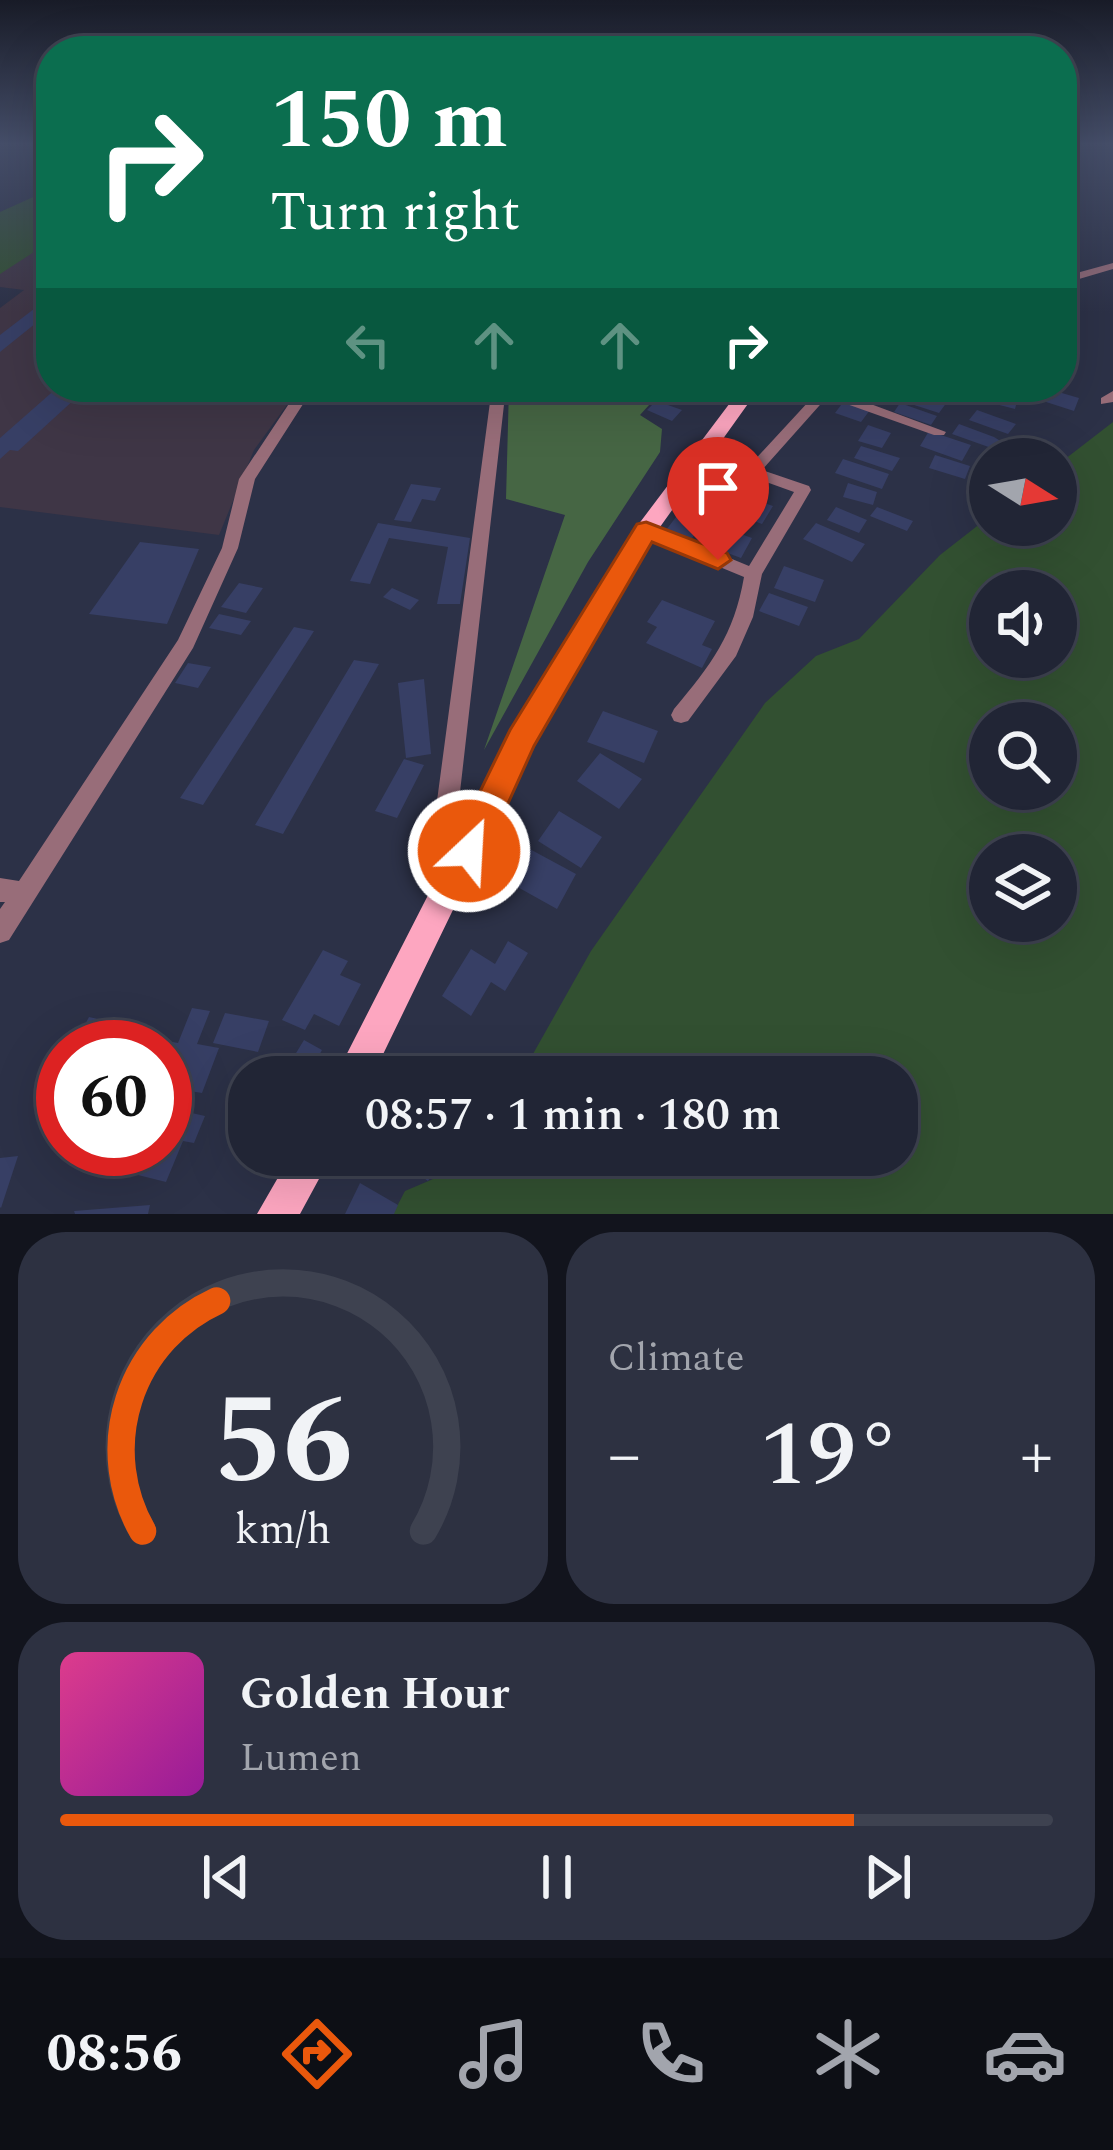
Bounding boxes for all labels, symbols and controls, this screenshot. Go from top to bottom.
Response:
text: 150 m [270,57,508,185]
icon: right [72,84,228,240]
text: Turn right [270,172,520,254]
icon: left [335,312,401,378]
icon: ahead [461,312,527,378]
icon: ahead [587,312,653,378]
icon: right [713,312,779,378]
pin [667,437,769,560]
north arrow [969,438,1077,546]
map controls [969,438,1077,942]
icon: arrive [685,455,751,521]
button: sound [969,570,1077,678]
button: search [969,702,1077,810]
position arrow [406,788,532,914]
button: layers [969,834,1077,942]
speed limit sign: 60 [36,1020,192,1176]
text: 08:57 · 1 min · 180 m [365,1081,781,1150]
text: Climate [608,1329,745,1388]
text: 56 [213,1348,353,1538]
text: 19° [760,1388,901,1525]
text: − [608,1406,641,1507]
text: + [1020,1406,1053,1507]
text: km/h [234,1498,331,1563]
text: Golden Hour [240,1660,509,1729]
text: Lumen [240,1729,362,1788]
icon: previous [193,1844,259,1910]
icon: pause [524,1844,590,1910]
icon: next [855,1844,921,1910]
icon: directions [275,2012,359,2096]
icon: music [452,2012,536,2096]
icon: phone [629,2012,713,2096]
icon: climate [806,2012,890,2096]
icon: car [983,2012,1067,2096]
text: 08:56 [46,2013,182,2095]

